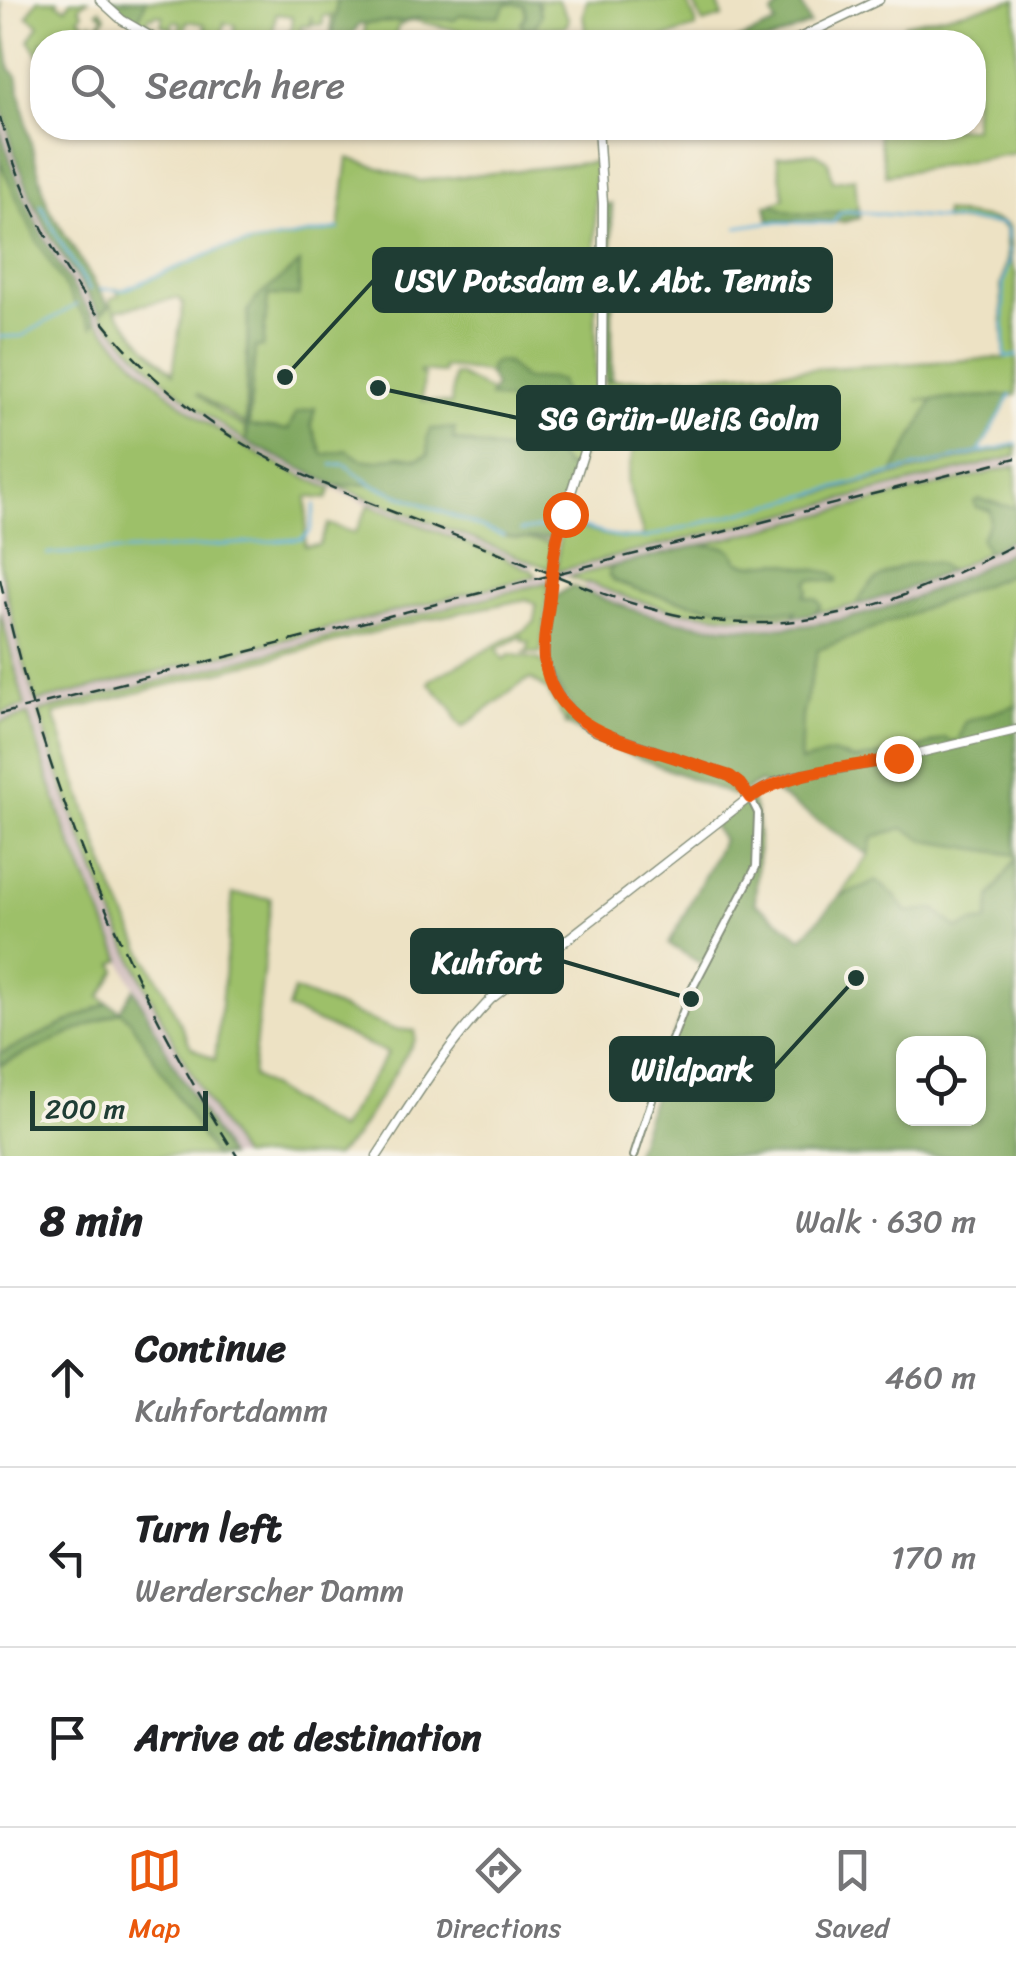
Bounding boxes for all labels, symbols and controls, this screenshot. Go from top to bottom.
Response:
search box [30,30,986,140]
text: Search here [145,52,345,119]
icon: search [65,58,120,113]
callout: USV Potsdam e.V. Abt. Tennis [374,249,831,311]
text: USV Potsdam e.V. Abt. Tennis [395,252,813,309]
callout: SG Grün-Weiß Golm [518,387,839,449]
text: SG Grün-Weiß Golm [538,390,819,447]
route start [543,492,589,538]
route end [876,736,922,782]
callout: Kuhfort [412,930,562,992]
text: Kuhfort [431,934,542,991]
map controls [896,1036,986,1126]
button: locate [896,1036,986,1126]
callout: Wildpark [611,1038,773,1100]
text: Wildpark [631,1041,754,1098]
text: 200 m [45,1084,125,1133]
scale bar [30,1086,208,1130]
text: 8 min [40,1184,143,1258]
text: Walk · 630 m [795,1193,976,1250]
text: Continue [135,1315,286,1382]
text: 460 m [885,1349,976,1406]
icon: ahead [40,1350,95,1405]
text: Kuhfortdamm [135,1382,328,1439]
text: Turn left [135,1495,281,1562]
text: 170 m [891,1529,976,1586]
icon: left [40,1530,95,1585]
text: Werderscher Damm [135,1562,404,1619]
text: Arrive at destination [135,1704,482,1771]
icon: arrive [40,1710,95,1765]
tab: Map [127,1843,182,1952]
tab: Directions [436,1843,561,1952]
tab: Saved [815,1843,889,1952]

